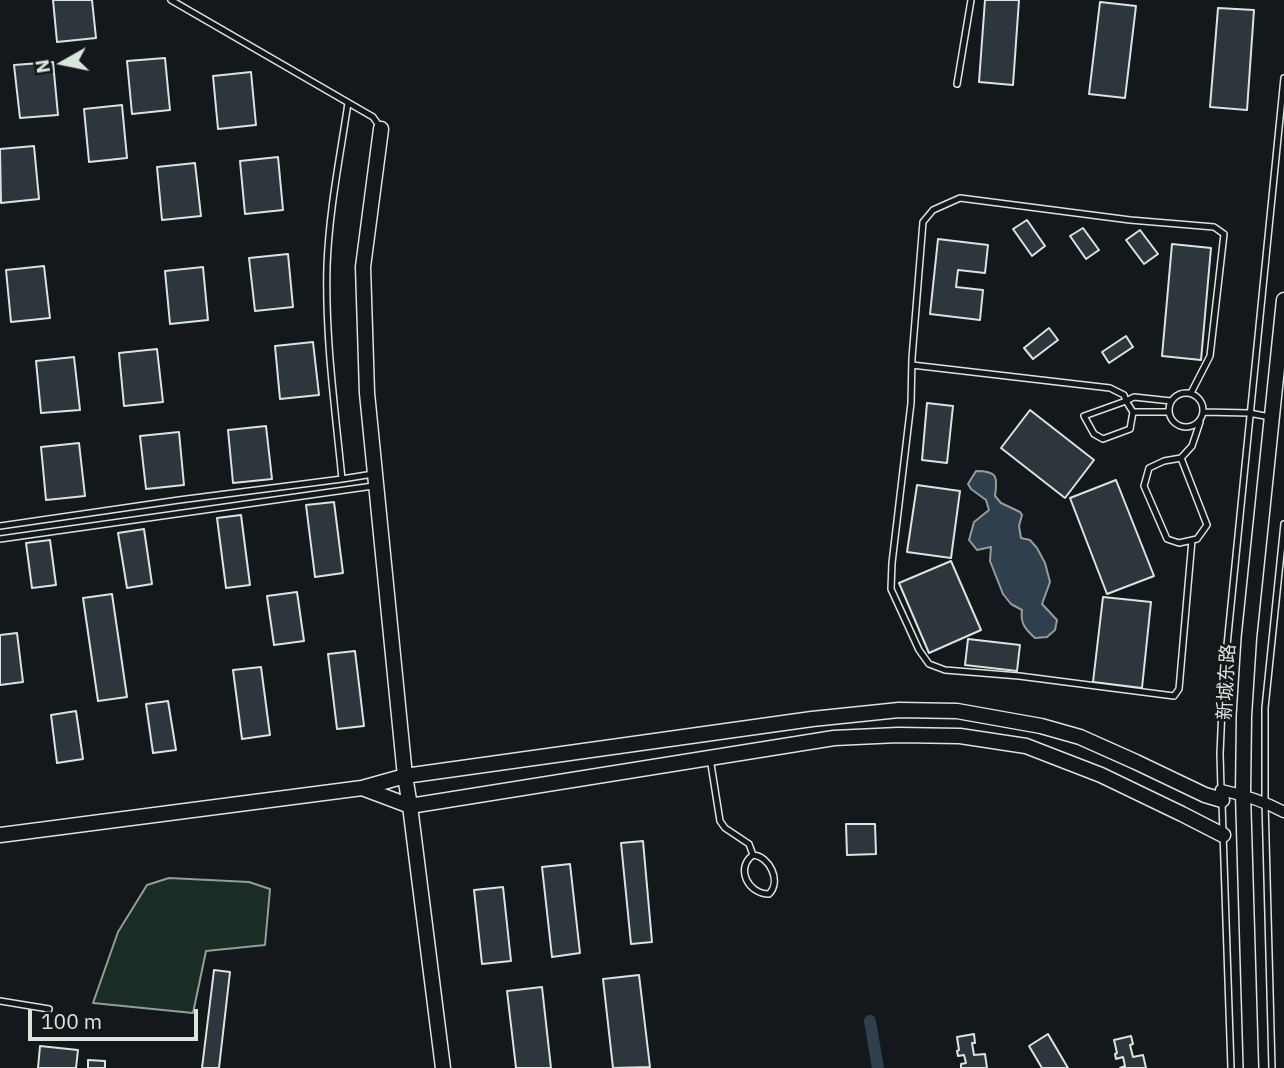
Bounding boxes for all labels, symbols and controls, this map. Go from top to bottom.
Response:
north arrow [28,28,98,98]
text: N [29,58,55,75]
street label: 新城东路 [1214,643,1240,721]
scale bar [32,995,201,1038]
text: 100 m [41,1007,102,1035]

